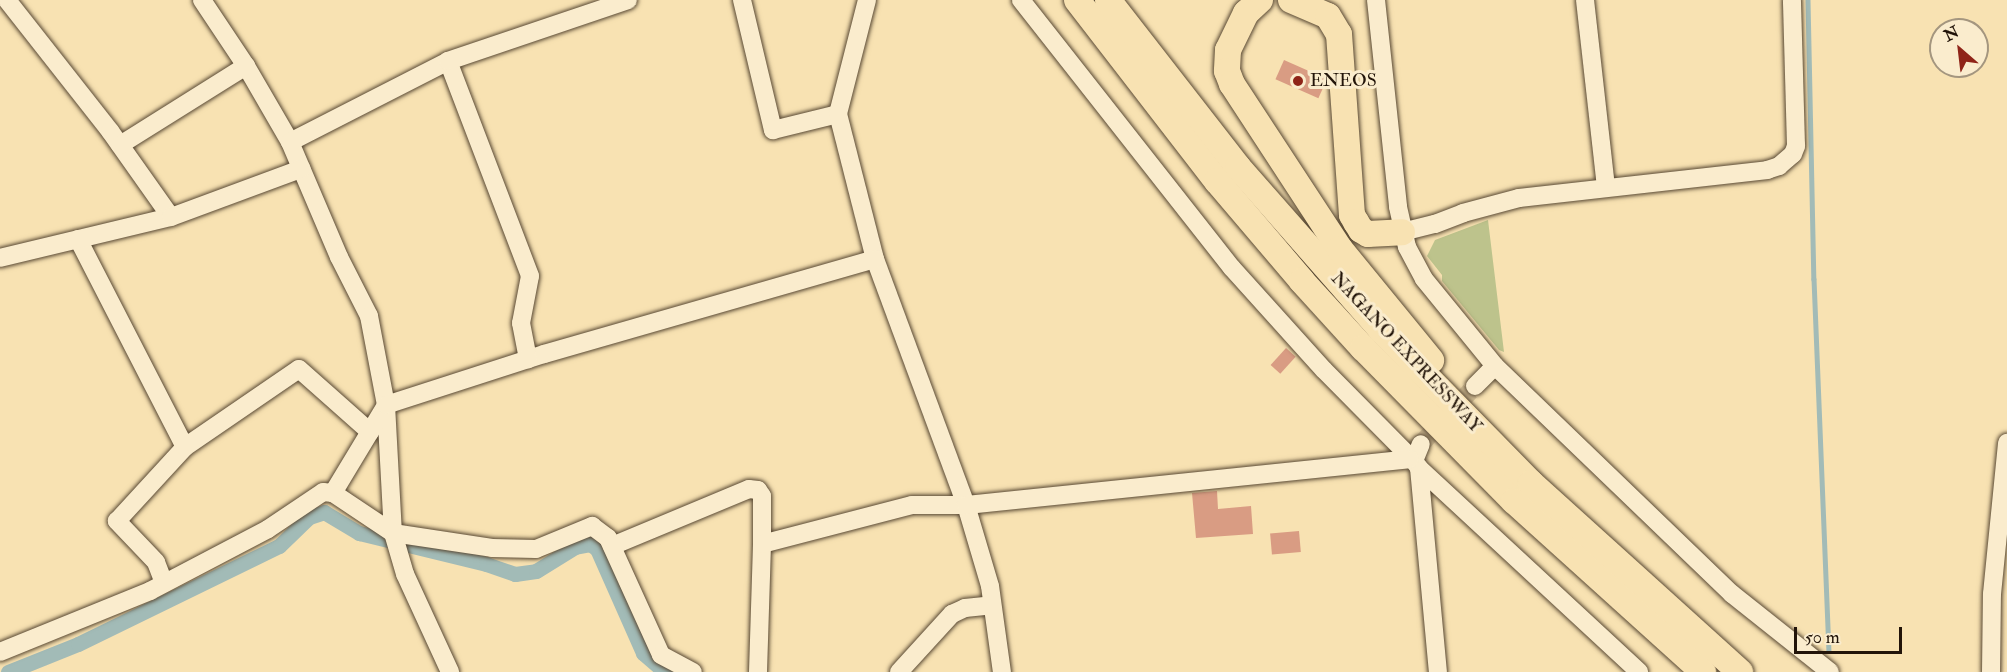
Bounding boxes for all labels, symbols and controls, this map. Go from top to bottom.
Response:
north arrow [1929,18,1989,78]
text: N [1940,22,1963,46]
place label: ENEOS [1310,70,1377,92]
marker: ENEOS [1291,74,1305,88]
street label: NAGANO EXPRESSWAY [1326,268,1486,438]
scale bar [1797,615,1905,653]
text: 50 m [1805,626,1840,649]

